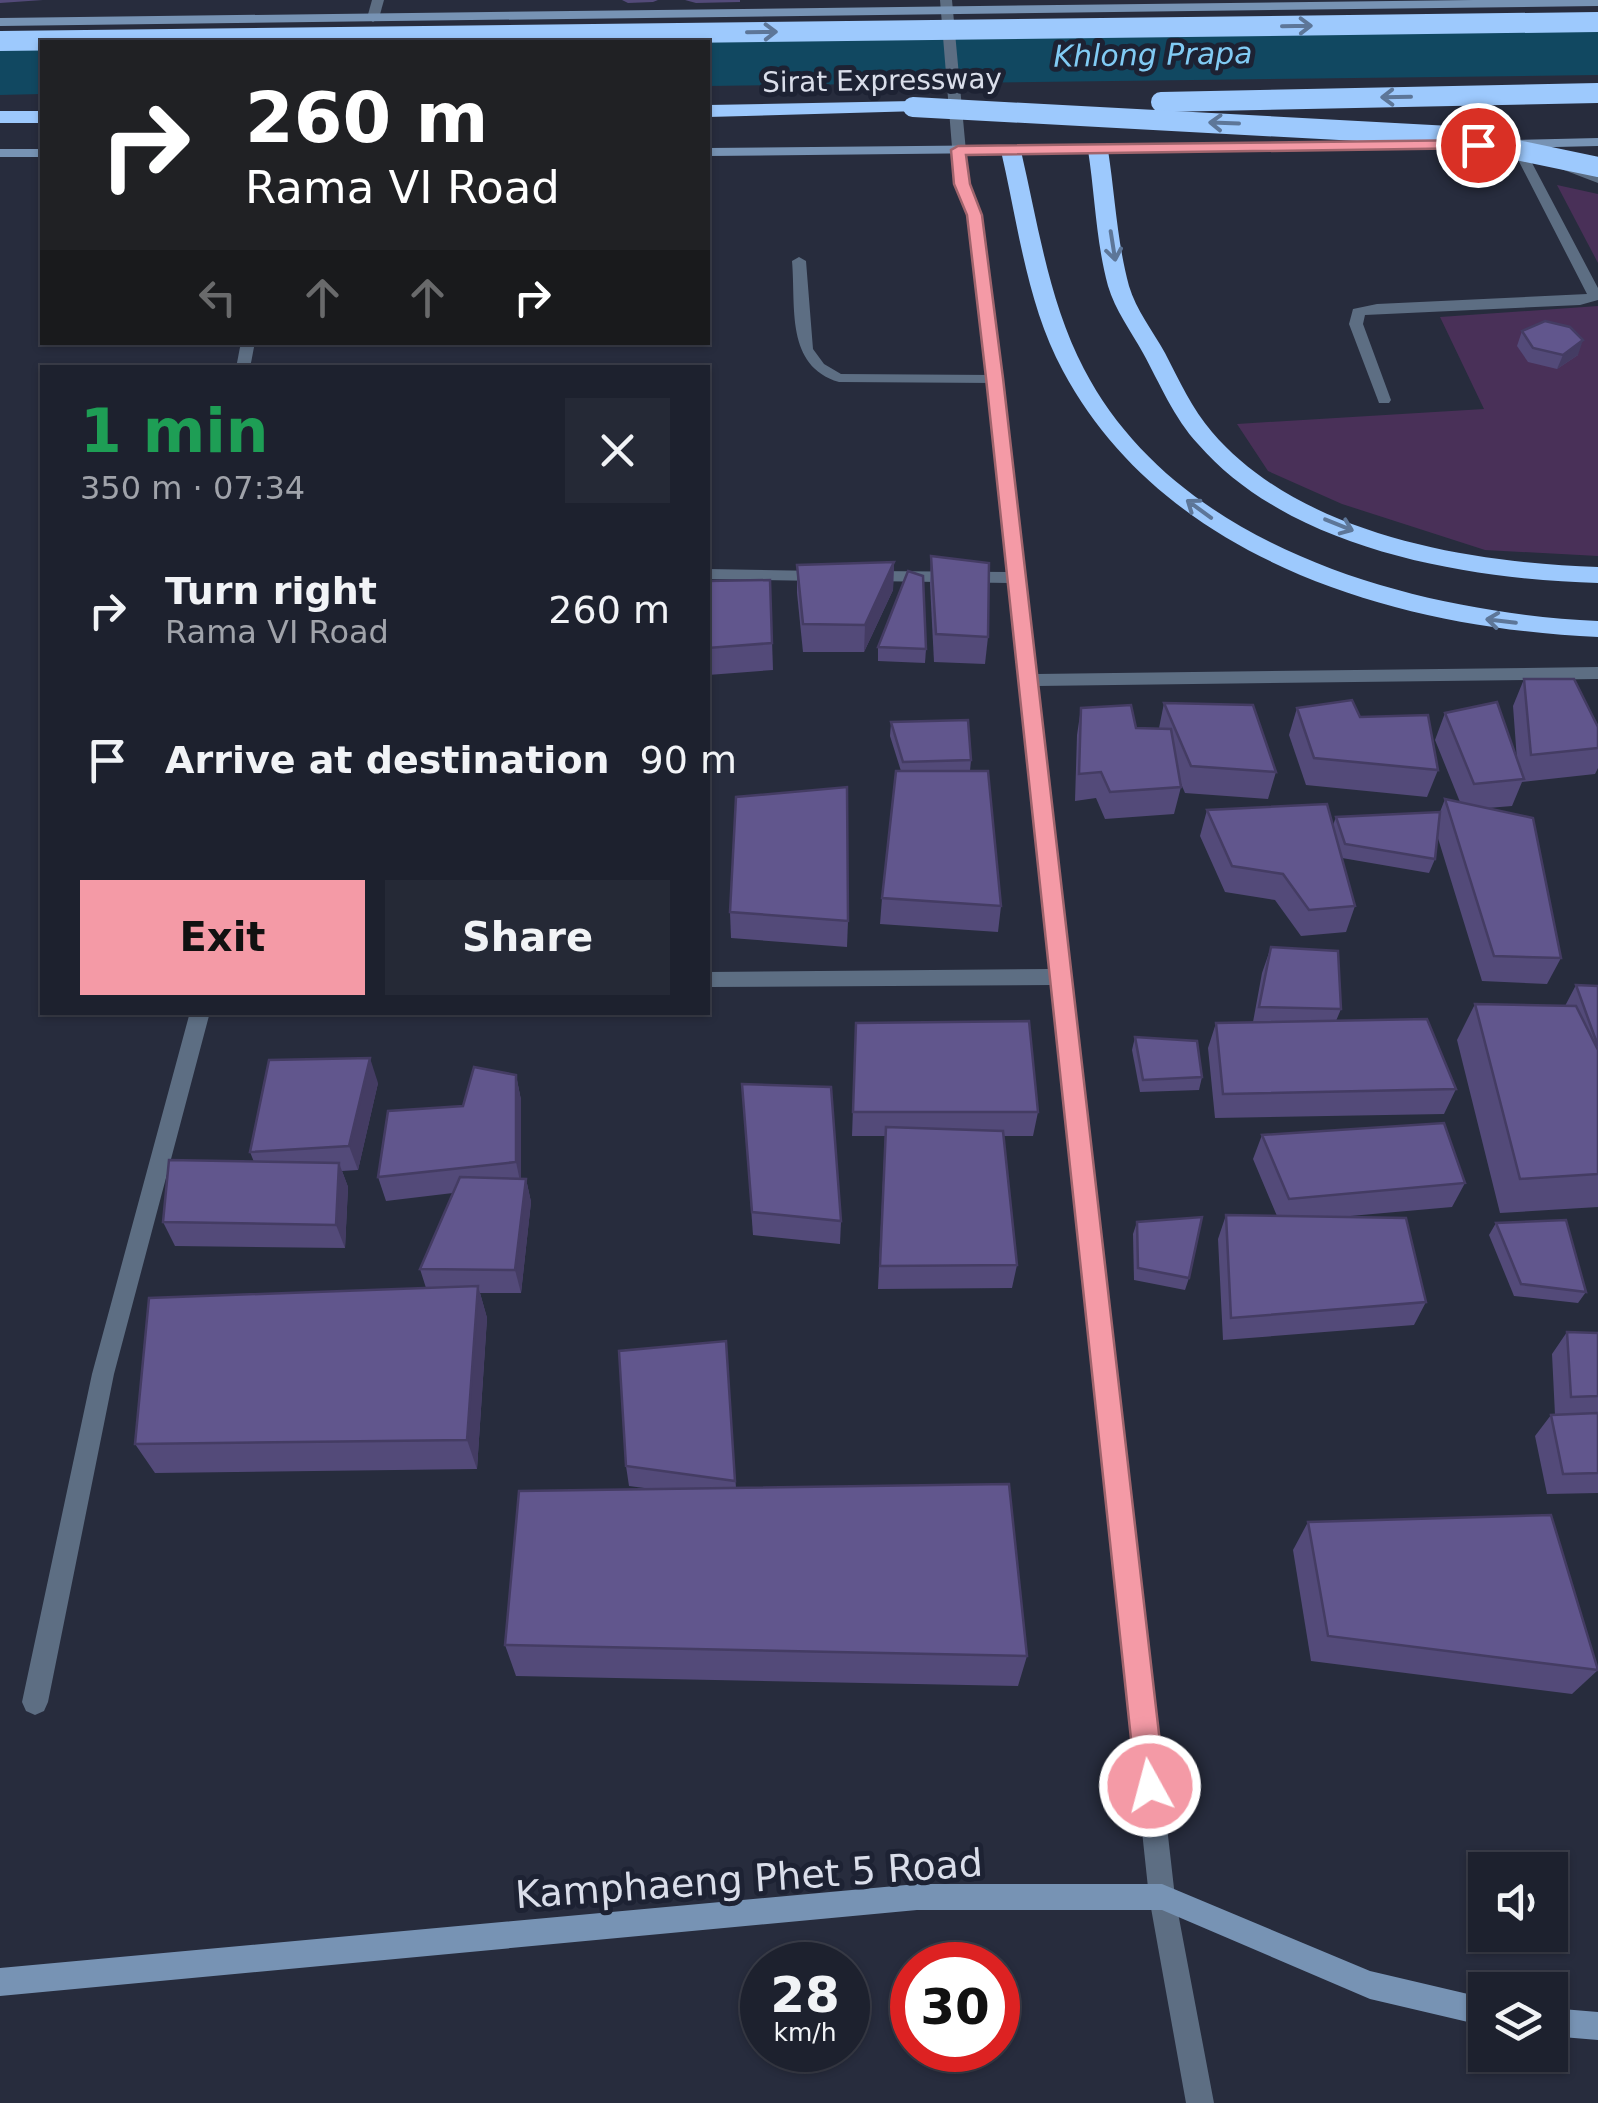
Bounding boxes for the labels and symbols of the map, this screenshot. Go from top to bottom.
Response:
one-way arrow [1280,16,1313,36]
one-way arrow [746,22,778,42]
water label: Khlong Prapa [1053,35,1253,74]
street label: Sirat Expressway [762,62,1002,99]
one-way arrow [1380,88,1412,106]
pin [1436,103,1521,188]
one-way arrow [1209,113,1241,132]
one-way arrow [1104,230,1123,262]
one-way arrow [1186,498,1213,519]
one-way arrow [1323,518,1354,536]
one-way arrow [1485,611,1518,630]
position arrow [1098,1734,1202,1838]
street label: Kamphaeng Phet 5 Road [514,1841,984,1917]
speed limit sign: 30 [890,1942,1020,2072]

